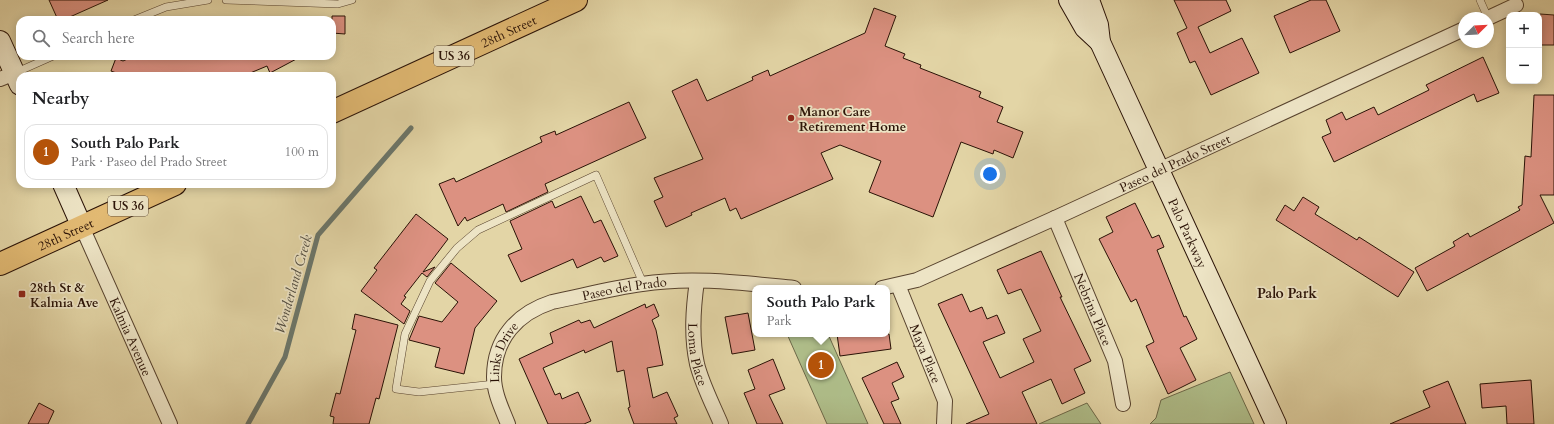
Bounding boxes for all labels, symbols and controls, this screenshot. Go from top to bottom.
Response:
street label: 28th Street [478,11,539,53]
north arrow [1458,12,1494,48]
map controls [1506,12,1542,84]
button: + [1506,12,1542,48]
search box [16,16,336,60]
icon: search [30,27,52,49]
text: Search here [62,28,135,48]
road number: US 36 [434,46,474,66]
button: − [1506,48,1542,84]
text: Nearby [32,87,89,110]
place label: Manor Care Retirement Home [799,103,906,136]
marker: Manor Care Retirement Home [786,113,796,123]
street label: Paseo del Prado Street [1117,130,1234,197]
text: South Palo Park [71,133,180,153]
text: 1 [43,143,49,161]
text: 100 m [285,143,319,161]
text: Park · Paseo del Prado Street [71,153,227,171]
your location [980,164,1000,184]
road number: US 36 [108,196,148,216]
street label: Palo Parkway [1163,196,1211,271]
street label: 28th Street [35,214,97,256]
water label: Wonderland Creek [270,232,317,336]
street label: Nebrina Place [1069,271,1116,349]
street label: Paseo del Prado [580,273,667,305]
place label: 28th St & Kalmia Ave [30,279,98,312]
district label: Palo Park [1257,284,1317,303]
popup [752,285,890,337]
marker: 28th St & Kalmia Ave [17,289,27,299]
text: South Palo Park [767,292,875,312]
street label: Kalmia Avenue [105,295,156,379]
text: Park [767,312,792,330]
street label: Links Drive [486,318,523,383]
street label: Maya Place [905,322,945,386]
street label: Loma Place [683,323,712,389]
pin: 1 [808,350,834,380]

